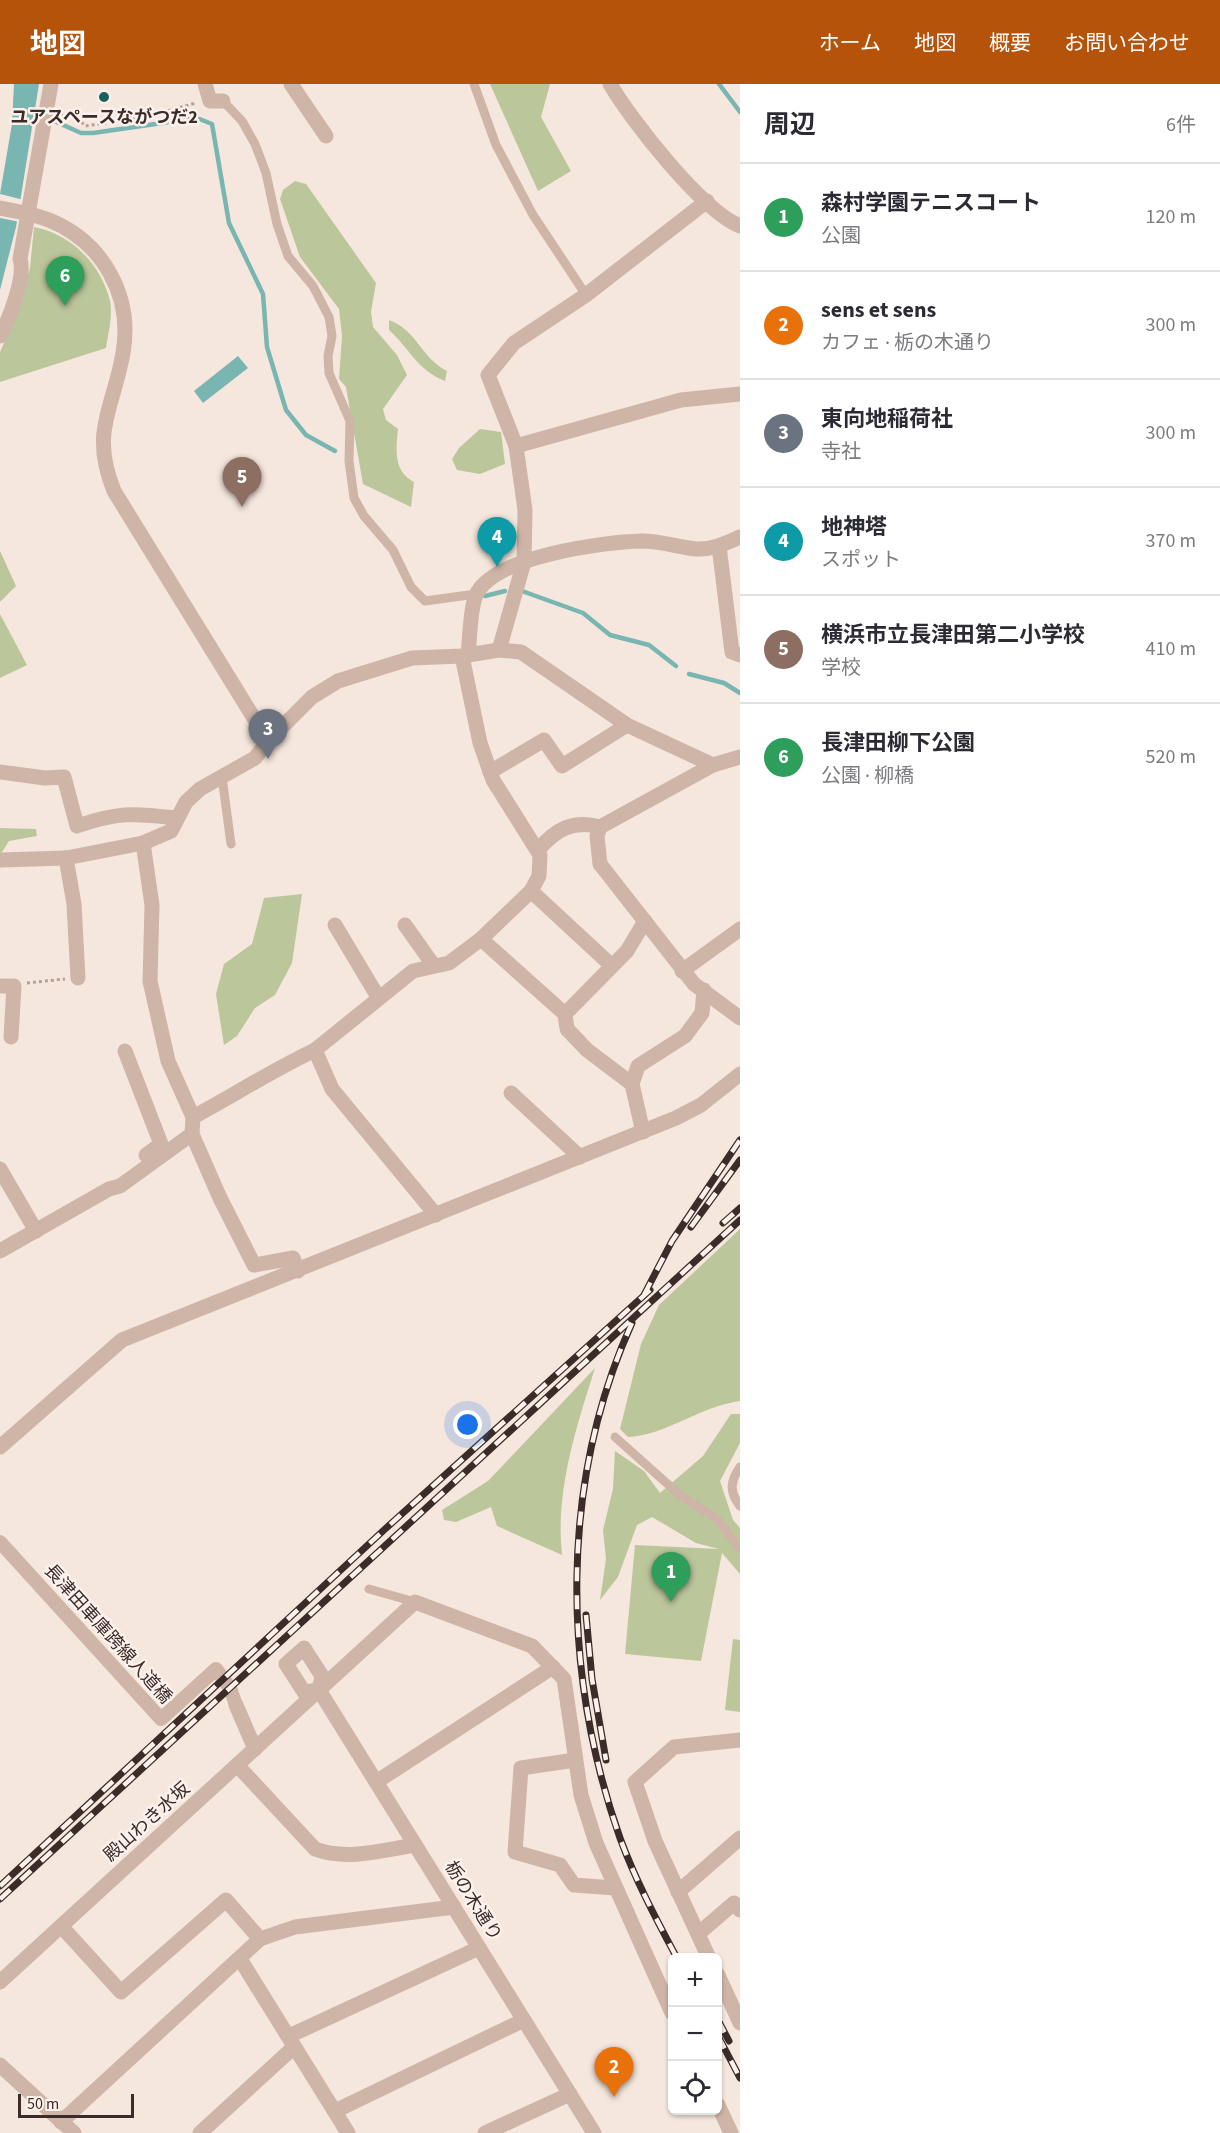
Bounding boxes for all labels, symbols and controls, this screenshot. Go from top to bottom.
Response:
text: 地図 [30,24,86,64]
text: ホーム [819,28,881,58]
text: 地図 [914,28,956,58]
text: 概要 [989,28,1031,58]
text: お問い合わせ [1064,28,1190,58]
marker: ユアスペースながつだ2 [97,90,111,104]
place label: ユアスペースながつだ2 [10,105,198,130]
text: 周辺 [764,106,816,143]
text: 6件 [1166,111,1196,139]
text: 森村学園テニスコート [821,187,1041,219]
text: 1 [778,203,789,231]
text: 120 m [1146,203,1196,231]
text: 公園 [821,222,861,250]
pin: 6 [46,256,84,306]
text: sens et sens [821,294,936,326]
text: 2 [778,311,789,339]
text: 300 m [1146,311,1196,339]
text: カフェ · 栃の木通り [821,329,994,357]
text: 東向地稲荷社 [821,403,953,435]
text: 3 [778,419,789,447]
text: 300 m [1146,419,1196,447]
text: 寺社 [821,438,861,466]
pin: 5 [222,458,262,507]
text: 地神塔 [821,511,887,543]
pin: 4 [478,518,516,567]
text: 4 [778,527,789,555]
text: 370 m [1146,527,1196,555]
text: スポット [821,546,901,574]
text: 横浜市立長津田第二小学校 [821,619,1085,651]
text: 5 [778,635,789,663]
text: 410 m [1146,635,1196,663]
text: 学校 [821,654,861,682]
pin: 3 [248,710,288,759]
text: 長津田柳下公園 [821,727,975,759]
text: 6 [778,743,789,771]
text: 520 m [1146,743,1196,771]
text: 公園 · 柳橋 [821,762,914,790]
your location [453,1410,482,1439]
pin: 1 [652,1552,690,1602]
street label: 長津田車庫跨線人道橋 [38,1559,178,1709]
street label: 殿山わき水坂 [99,1777,195,1867]
street label: 栃の木通り [439,1856,507,1946]
map controls [668,1953,722,2115]
button: + [668,1953,722,2007]
button: − [668,2007,722,2061]
pin: 2 [594,2048,634,2097]
button: locate [668,2061,722,2115]
scale bar [18,2091,134,2118]
text: 50 m [27,2093,59,2115]

